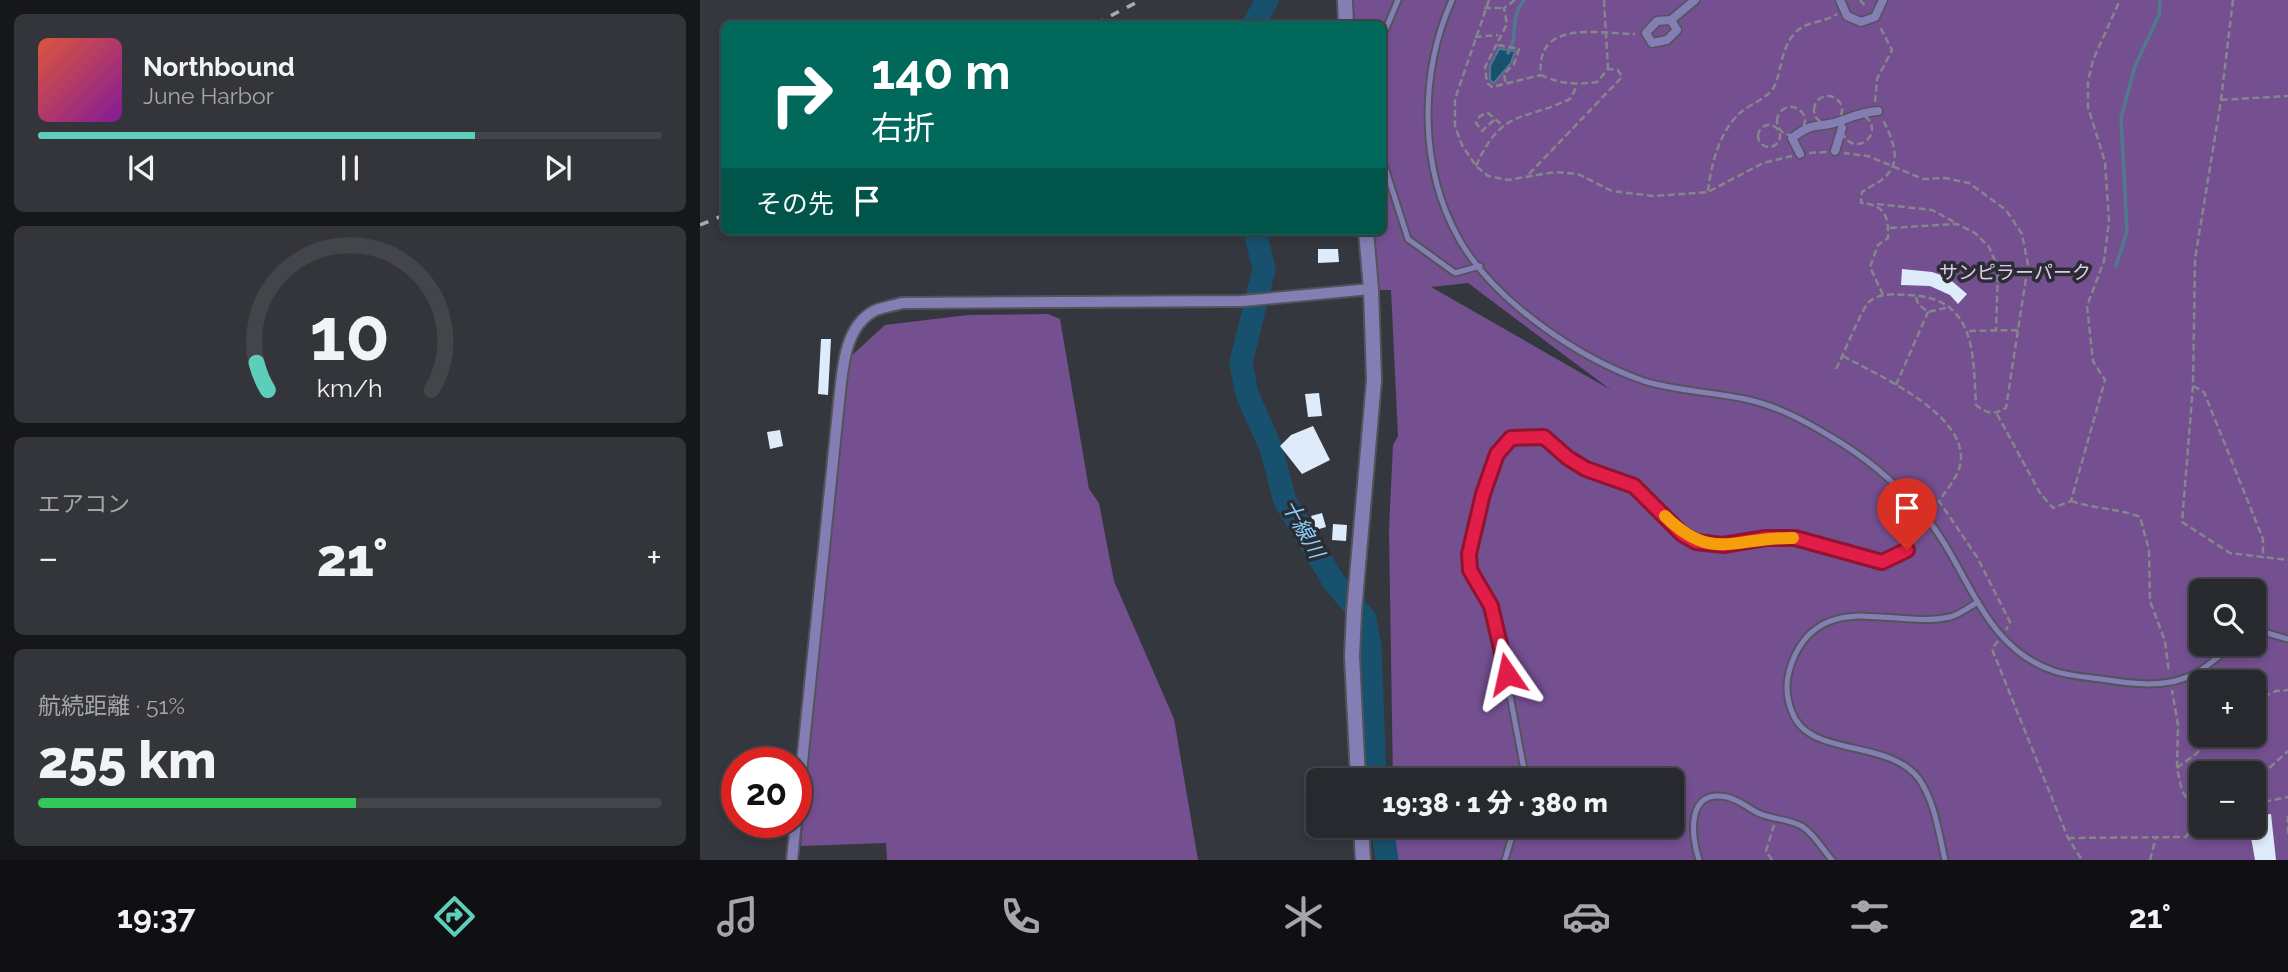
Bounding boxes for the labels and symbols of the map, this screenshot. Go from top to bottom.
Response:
park label: サンピラーパーク [1939,261,2091,283]
pin [1877,478,1937,550]
water label: 十線川 [1277,495,1331,564]
position arrow [1470,637,1544,711]
speed limit sign: 20 [721,747,812,838]

